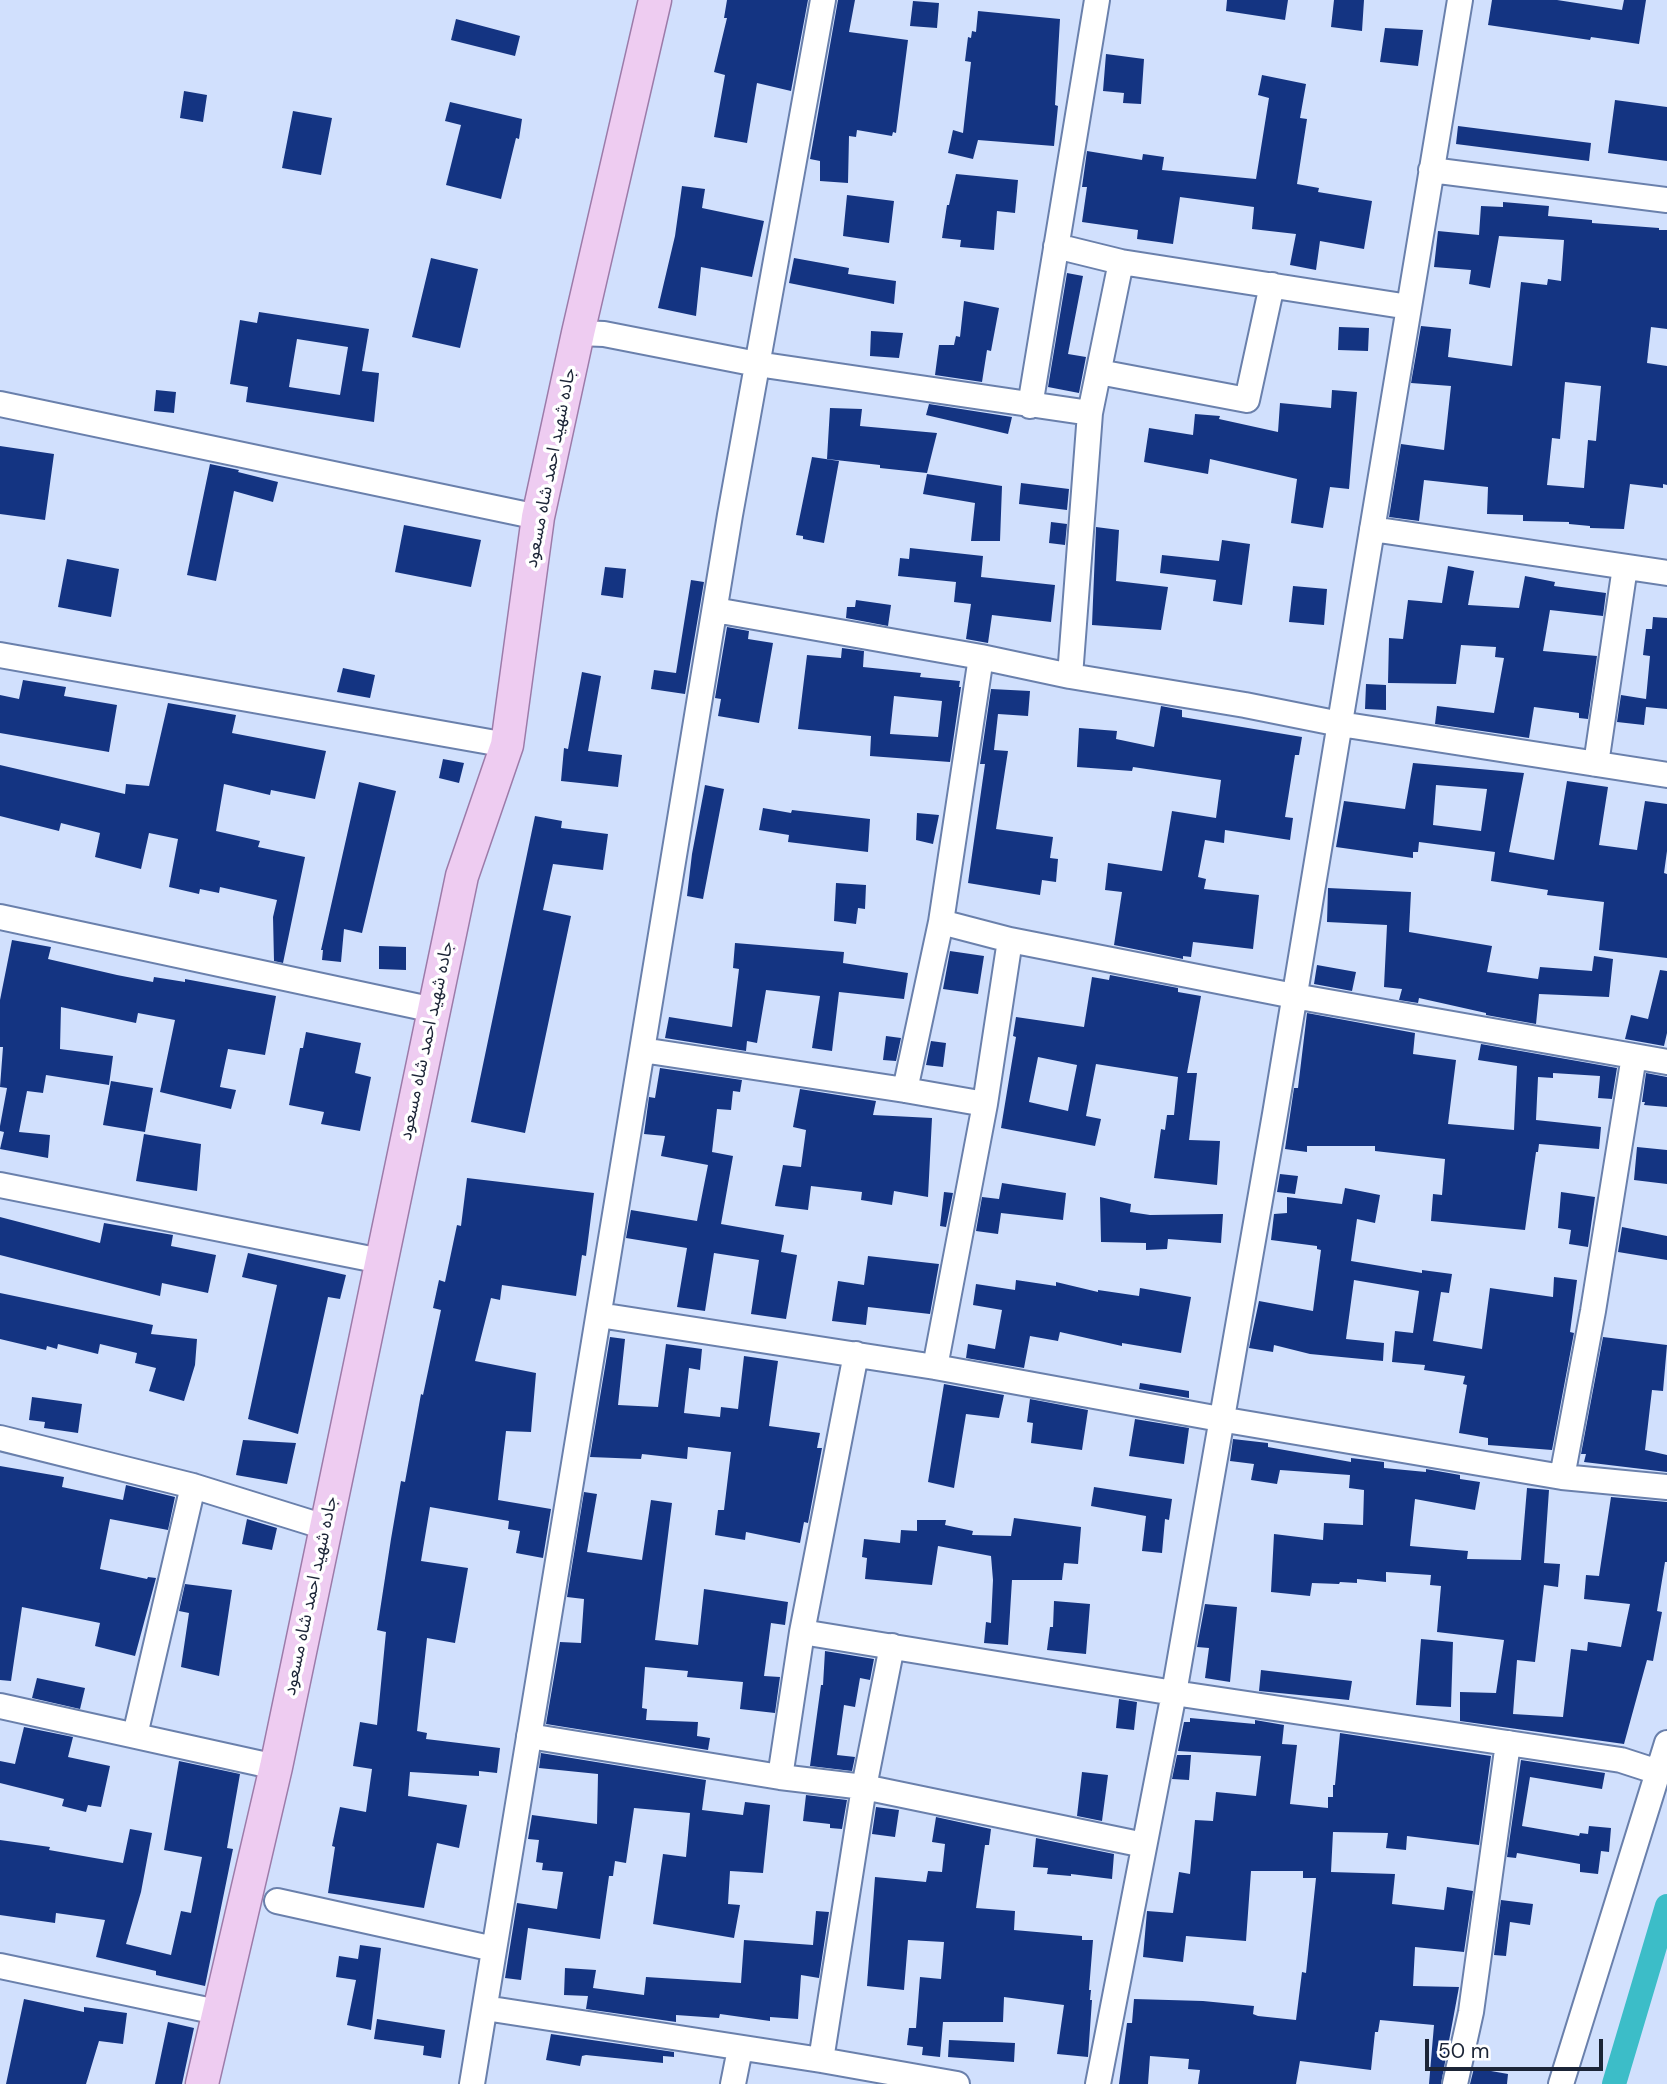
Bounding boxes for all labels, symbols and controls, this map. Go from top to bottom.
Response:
street label: جاده شهيد احمد شاه مسعود [521,366,581,570]
street label: جاده شهيد احمد شاه مسعود [395,939,459,1143]
street label: جاده شهيد احمد شاه مسعود [279,1494,343,1698]
scale bar [1429,2024,1608,2068]
text: 50 m [1438,2037,1489,2065]

